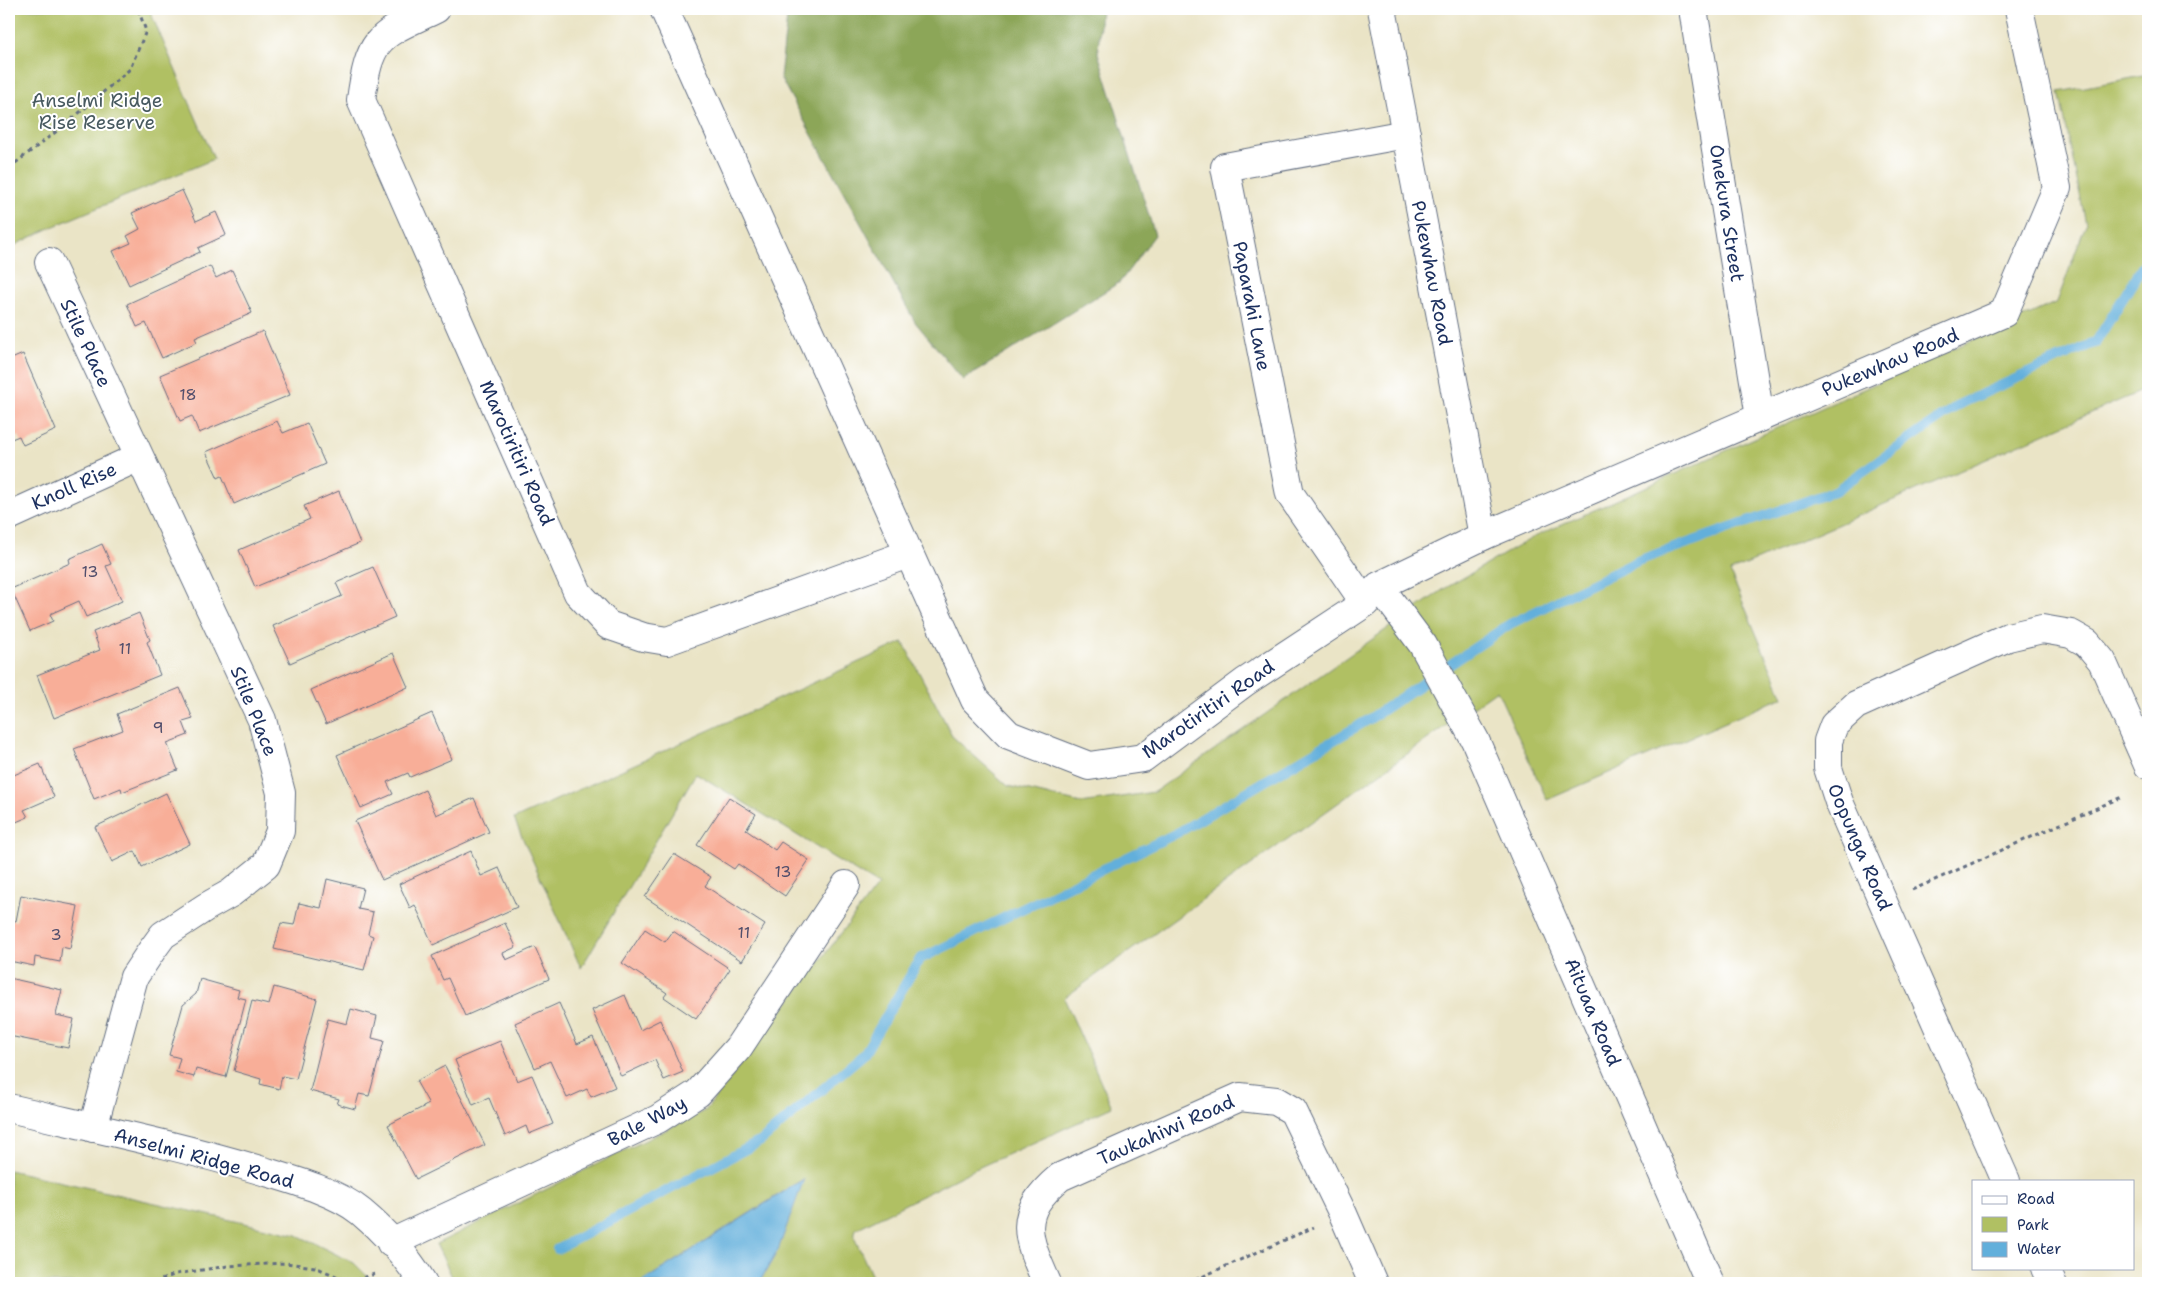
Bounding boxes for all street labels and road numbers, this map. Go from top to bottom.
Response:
street label: Onekura Street [1704,142,1750,284]
street label: Pukewhau Road [1406,198,1458,348]
street label: Paparahi Lane [1227,239,1277,373]
street label: Stile Place [55,295,117,391]
street label: Pukewhau Road [1817,322,1963,402]
street label: Marotiritiri Road [474,376,560,530]
street label: Knoll Rise [28,456,120,516]
street label: Marotiritiri Road [1137,654,1279,764]
street label: Stile Place [225,662,283,760]
street label: Oopunga Road [1822,780,1898,914]
street label: Aituaa Road [1559,954,1627,1070]
street label: Taukahiwi Road [1094,1089,1238,1171]
street label: Bale Way [603,1090,691,1152]
street label: Anselmi Ridge Road [111,1122,297,1194]

